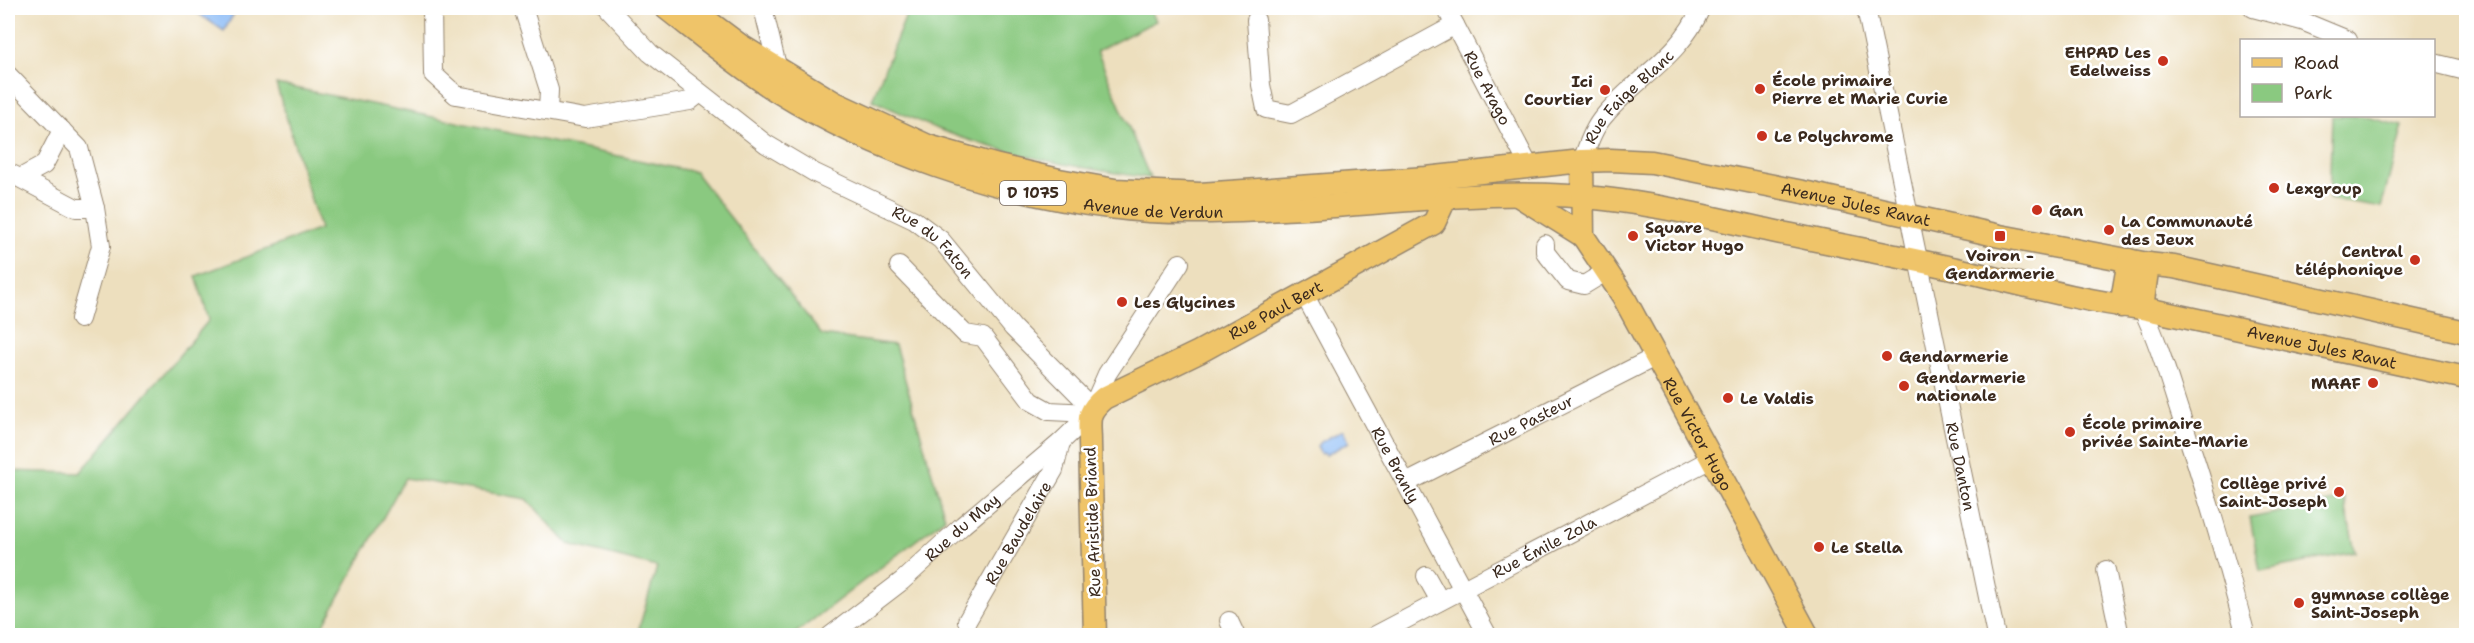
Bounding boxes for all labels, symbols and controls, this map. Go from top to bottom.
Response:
legend [2240,39,2435,117]
place label: EHPAD Les Edelweiss [2064,42,2151,81]
street label: Rue Faige Blanc [1579,45,1679,147]
street label: Rue Arago [1459,47,1516,129]
text: Road [2294,51,2339,75]
marker: EHPAD Les Edelweiss [2156,54,2170,68]
place label: École primaire Pierre et Marie Curie [1772,70,1948,109]
place label: Ici Courtier [1524,71,1593,110]
text: Park [2294,81,2333,105]
marker: École primaire Pierre et Marie Curie [1753,82,1767,96]
marker: Ici Courtier [1598,83,1612,97]
place label: Le Polychrome [1774,126,1894,147]
marker: Le Polychrome [1755,129,1769,143]
street label: Avenue Jules Ravat [1779,178,1933,231]
place label: Lexgroup [2286,178,2362,199]
road number: D 1075 [1000,181,1066,205]
marker: Lexgroup [2267,181,2281,195]
street label: Avenue de Verdun [1082,193,1224,223]
place label: Gan [2049,200,2084,221]
street label: Rue du Faton [889,201,978,283]
marker: Gan [2030,203,2044,217]
place label: La Communauté des Jeux [2121,211,2253,250]
place label: Square Victor Hugo [1645,217,1744,256]
marker: La Communauté des Jeux [2102,223,2116,237]
marker: Square Victor Hugo [1626,229,1640,243]
marker: Voiron - Gendarmerie [1993,229,2007,243]
place label: Central téléphonique [2295,241,2403,280]
place label: Voiron - Gendarmerie [1945,245,2055,284]
marker: Central téléphonique [2408,253,2422,267]
street label: Rue Paul Bert [1225,276,1327,345]
place label: Les Glycines [1134,292,1235,313]
marker: Les Glycines [1115,295,1129,309]
street label: Avenue Jules Ravat [2245,321,2399,374]
place label: Gendarmerie [1899,346,2009,367]
marker: Gendarmerie [1880,349,1894,363]
place label: Gendarmerie nationale [1916,367,2026,406]
place label: MAAF [2311,373,2361,394]
street label: Rue Victor Hugo [1658,374,1737,495]
marker: MAAF [2366,376,2380,390]
marker: Gendarmerie nationale [1897,379,1911,393]
place label: Le Valdis [1740,388,1814,409]
street label: Rue Pasteur [1485,390,1577,450]
marker: Le Valdis [1721,391,1735,405]
place label: École primaire privée Sainte-Marie [2082,413,2249,452]
street label: Rue Danton [1941,420,1980,513]
street label: Rue Branly [1366,423,1425,507]
marker: École primaire privée Sainte-Marie [2063,425,2077,439]
street label: Rue Aristide Briand [1079,446,1106,598]
place label: Collège privé Saint-Joseph [2219,473,2327,512]
street label: Rue Baudelaire [980,477,1056,588]
marker: Collège privé Saint-Joseph [2332,485,2346,499]
street label: Rue du May [920,489,1004,566]
street label: Rue Émile Zola [1489,511,1600,583]
place label: Le Stella [1831,537,1903,558]
marker: Le Stella [1812,540,1826,554]
place label: gymnase collège Saint-Joseph [2311,584,2450,623]
marker: gymnase collège Saint-Joseph [2292,596,2306,610]

